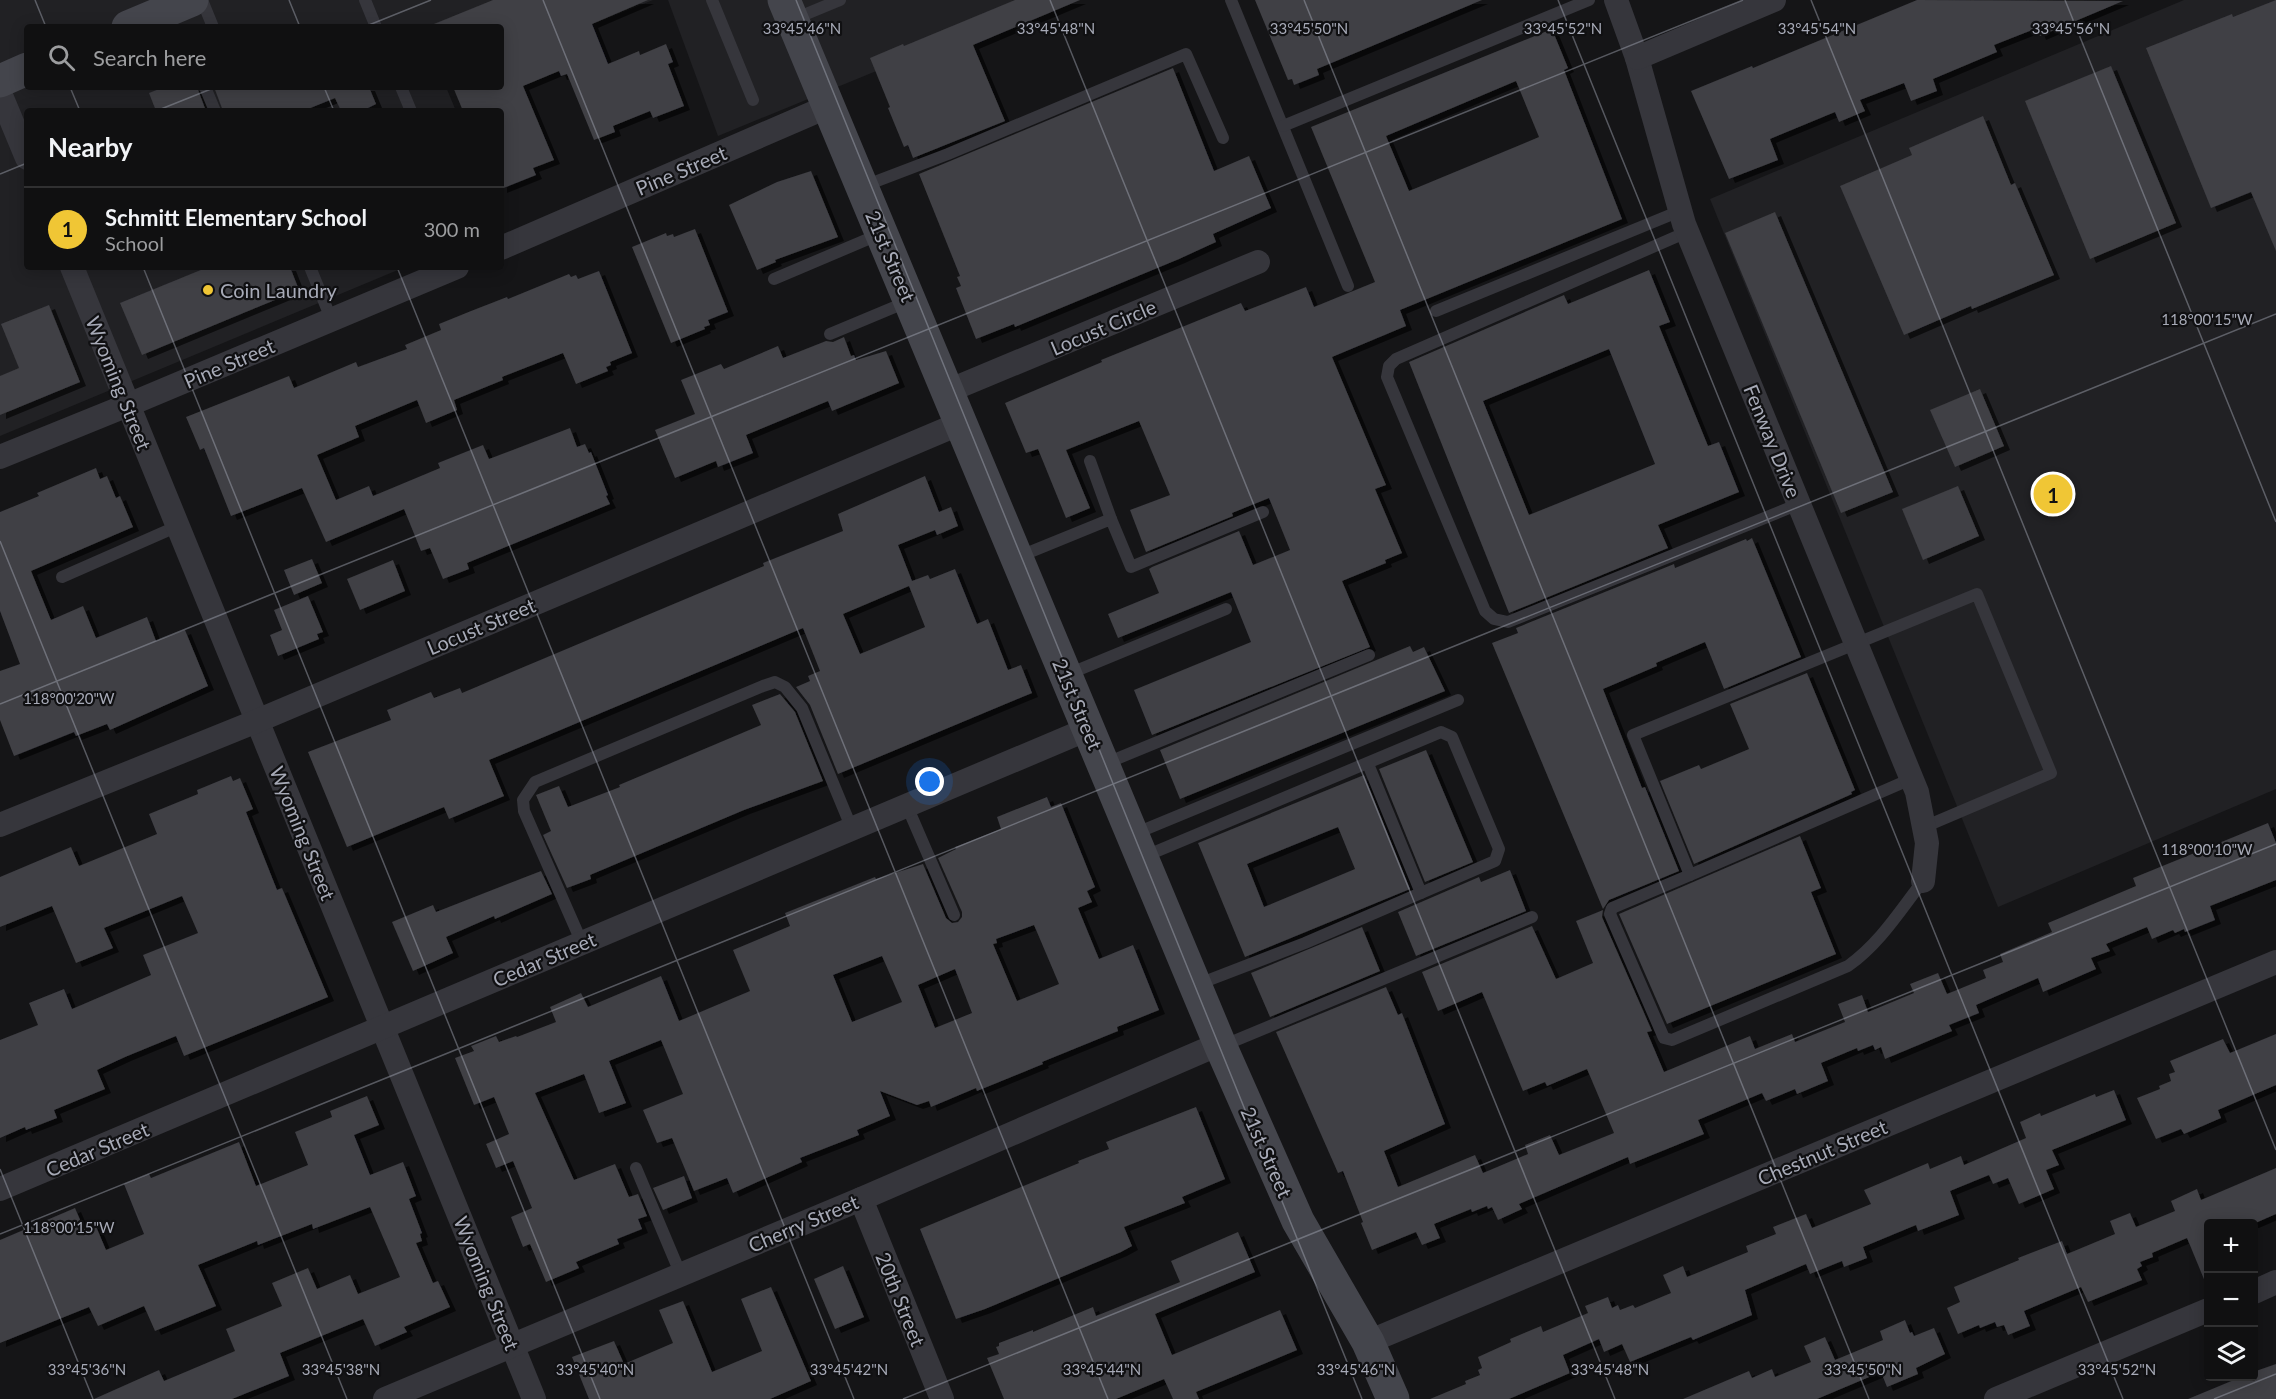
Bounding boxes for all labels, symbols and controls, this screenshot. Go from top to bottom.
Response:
text: 33°45'46"N [763,19,841,37]
text: 33°45'48"N [1017,19,1095,37]
text: 33°45'50"N [1270,19,1348,37]
text: 33°45'52"N [1524,19,1602,37]
text: 33°45'54"N [1778,19,1856,37]
text: 33°45'56"N [2032,19,2110,37]
search box [24,24,504,90]
icon: search [45,41,78,74]
text: Search here [93,44,206,71]
text: Nearby [48,131,133,163]
street label: Pine Street [632,140,730,200]
text: Schmitt Elementary School [105,204,367,231]
street label: 21st Street [861,207,921,305]
text: 1 [62,217,73,241]
text: 300 m [424,217,480,241]
text: School [105,231,164,255]
place label: Coin Laundry [220,278,338,302]
marker: Coin Laundry [201,283,215,297]
street label: Locust Circle [1047,294,1159,360]
text: 118°00'15"W [2161,310,2253,328]
street label: Wyoming Street [81,313,157,453]
street label: Pine Street [180,333,278,393]
street label: Fenway Drive [1739,381,1807,501]
pin: 1 [2034,472,2072,516]
street label: Locust Street [423,592,539,660]
street label: 21st Street [1048,655,1108,753]
text: 118°00'20"W [23,689,115,707]
street label: Wyoming Street [265,763,341,903]
your location [915,767,944,796]
text: 118°00'10"W [2161,840,2253,858]
street label: Cedar Street [489,927,599,991]
street label: 21st Street [1236,1103,1298,1201]
street label: Chestnut Street [1754,1114,1890,1190]
street label: Cedar Street [42,1117,152,1181]
street label: Cherry Street [744,1189,862,1257]
street label: Wyoming Street [449,1213,525,1353]
text: 118°00'15"W [23,1218,115,1236]
map controls [2204,1219,2258,1381]
button: + [2204,1219,2258,1273]
street label: 20th Street [871,1248,931,1350]
button: − [2204,1273,2258,1327]
button: layers [2204,1327,2258,1381]
text: 33°45'36"N [48,1360,126,1378]
text: 33°45'38"N [302,1360,380,1378]
text: 33°45'40"N [556,1360,634,1378]
text: 33°45'42"N [810,1360,888,1378]
text: 33°45'44"N [1063,1360,1141,1378]
text: 33°45'46"N [1317,1360,1395,1378]
text: 33°45'48"N [1571,1360,1649,1378]
text: 33°45'50"N [1824,1360,1902,1378]
text: 33°45'52"N [2078,1360,2156,1378]

